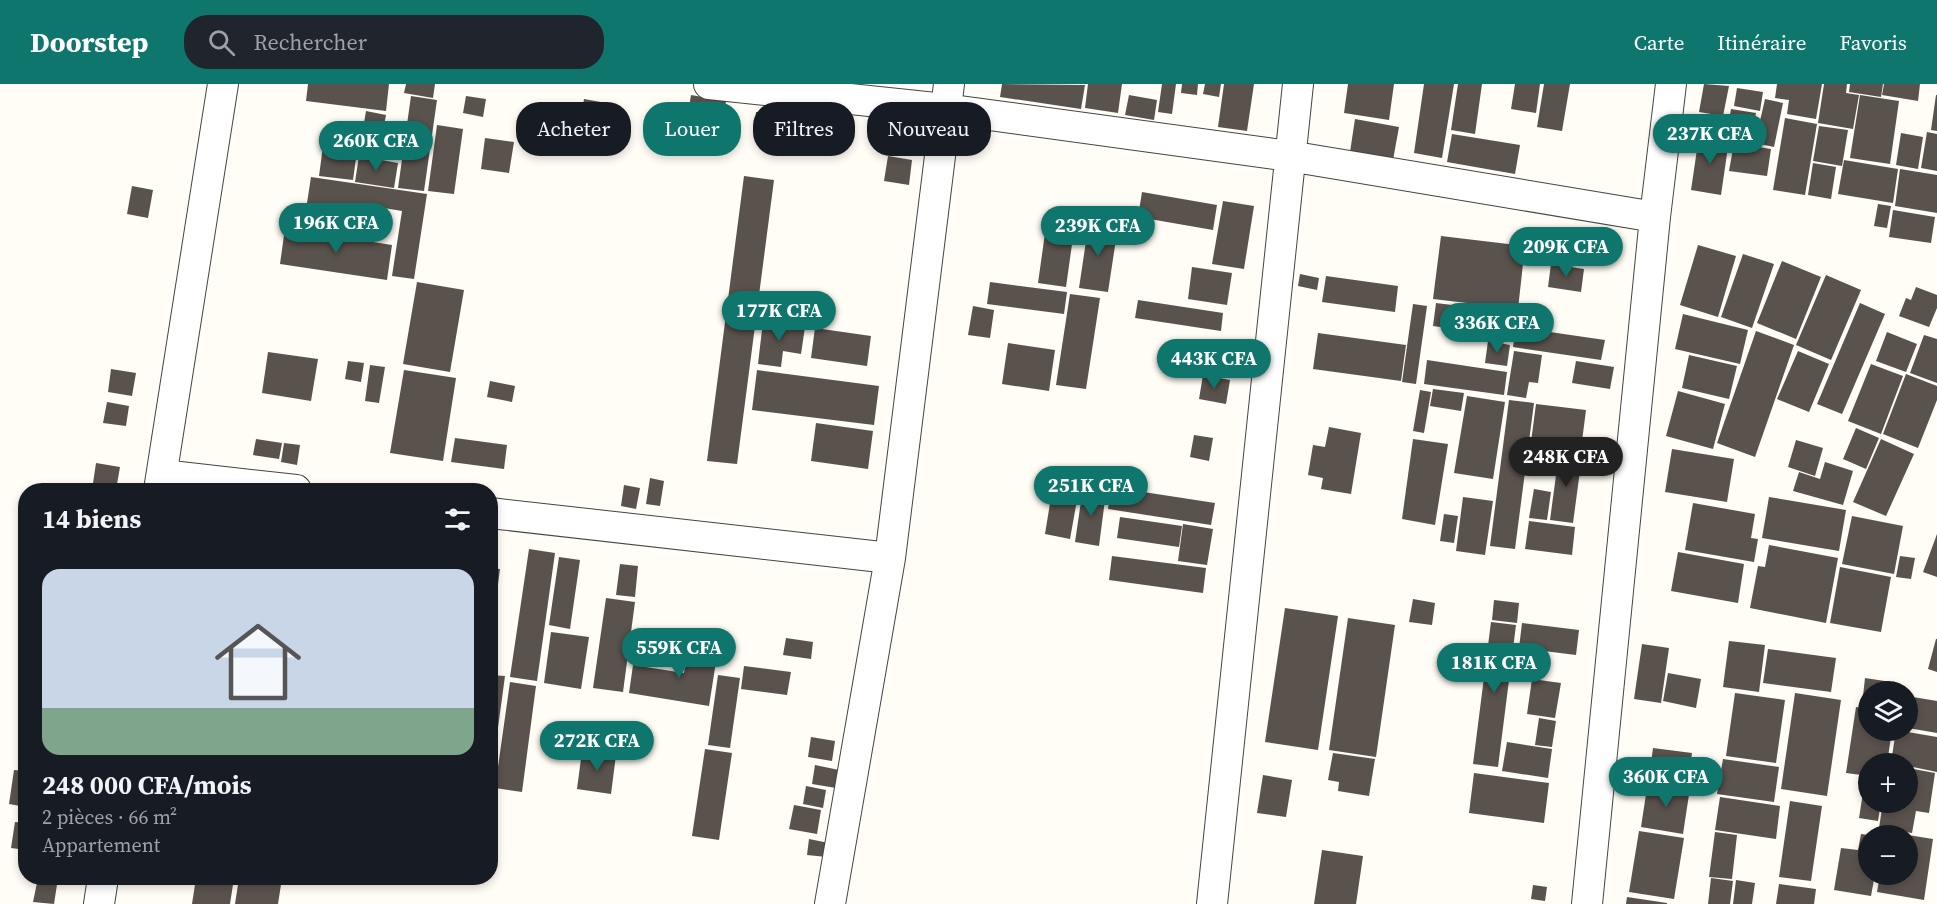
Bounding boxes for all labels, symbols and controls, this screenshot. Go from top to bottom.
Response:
search box [184,15,604,69]
text: Doorstep [30,23,148,61]
icon: search [205,26,238,59]
text: Rechercher [253,27,367,57]
text: Carte [1634,28,1684,57]
text: Itinéraire [1717,28,1806,57]
text: Favoris [1839,28,1907,57]
chip: Acheter [516,102,631,156]
chip: Louer [643,102,741,156]
chip: Filtres [753,102,855,156]
chip: Nouveau [867,102,991,156]
pin: 237K CFA [1648,114,1772,165]
text: 237K CFA [1667,119,1753,147]
pin: 260K CFA [314,121,438,172]
text: 260K CFA [333,126,419,154]
pin: 196K CFA [274,203,398,254]
pin: 239K CFA [1036,206,1160,257]
text: 196K CFA [293,208,379,236]
text: 239K CFA [1055,211,1141,239]
pin: 209K CFA [1504,227,1628,278]
text: 209K CFA [1523,232,1609,260]
pin: 177K CFA [717,291,841,342]
text: 177K CFA [736,296,822,324]
pin: 336K CFA [1435,303,1559,354]
text: 336K CFA [1454,308,1540,336]
pin: 443K CFA [1152,339,1276,390]
text: 443K CFA [1171,344,1257,372]
pin: 248K CFA [1504,437,1628,488]
text: 248K CFA [1523,442,1609,470]
pin: 251K CFA [1029,466,1153,517]
text: 251K CFA [1048,471,1134,499]
text: 14 biens [42,501,141,537]
icon: filters [441,503,474,536]
icon: home [204,608,312,716]
pin: 559K CFA [617,628,741,679]
text: 559K CFA [636,633,722,661]
pin: 181K CFA [1432,643,1556,694]
text: 181K CFA [1451,648,1537,676]
map controls [1858,681,1918,885]
button: layers [1858,681,1918,741]
pin: 272K CFA [535,721,659,772]
text: 272K CFA [554,726,640,754]
button: + [1858,753,1918,813]
pin: 360K CFA [1604,757,1728,808]
text: 360K CFA [1623,762,1709,790]
text: 248 000 CFA/mois [42,767,252,803]
text: 2 pièces · 66 m² [42,803,177,831]
button: − [1858,825,1918,885]
text: Appartement [42,831,160,859]

